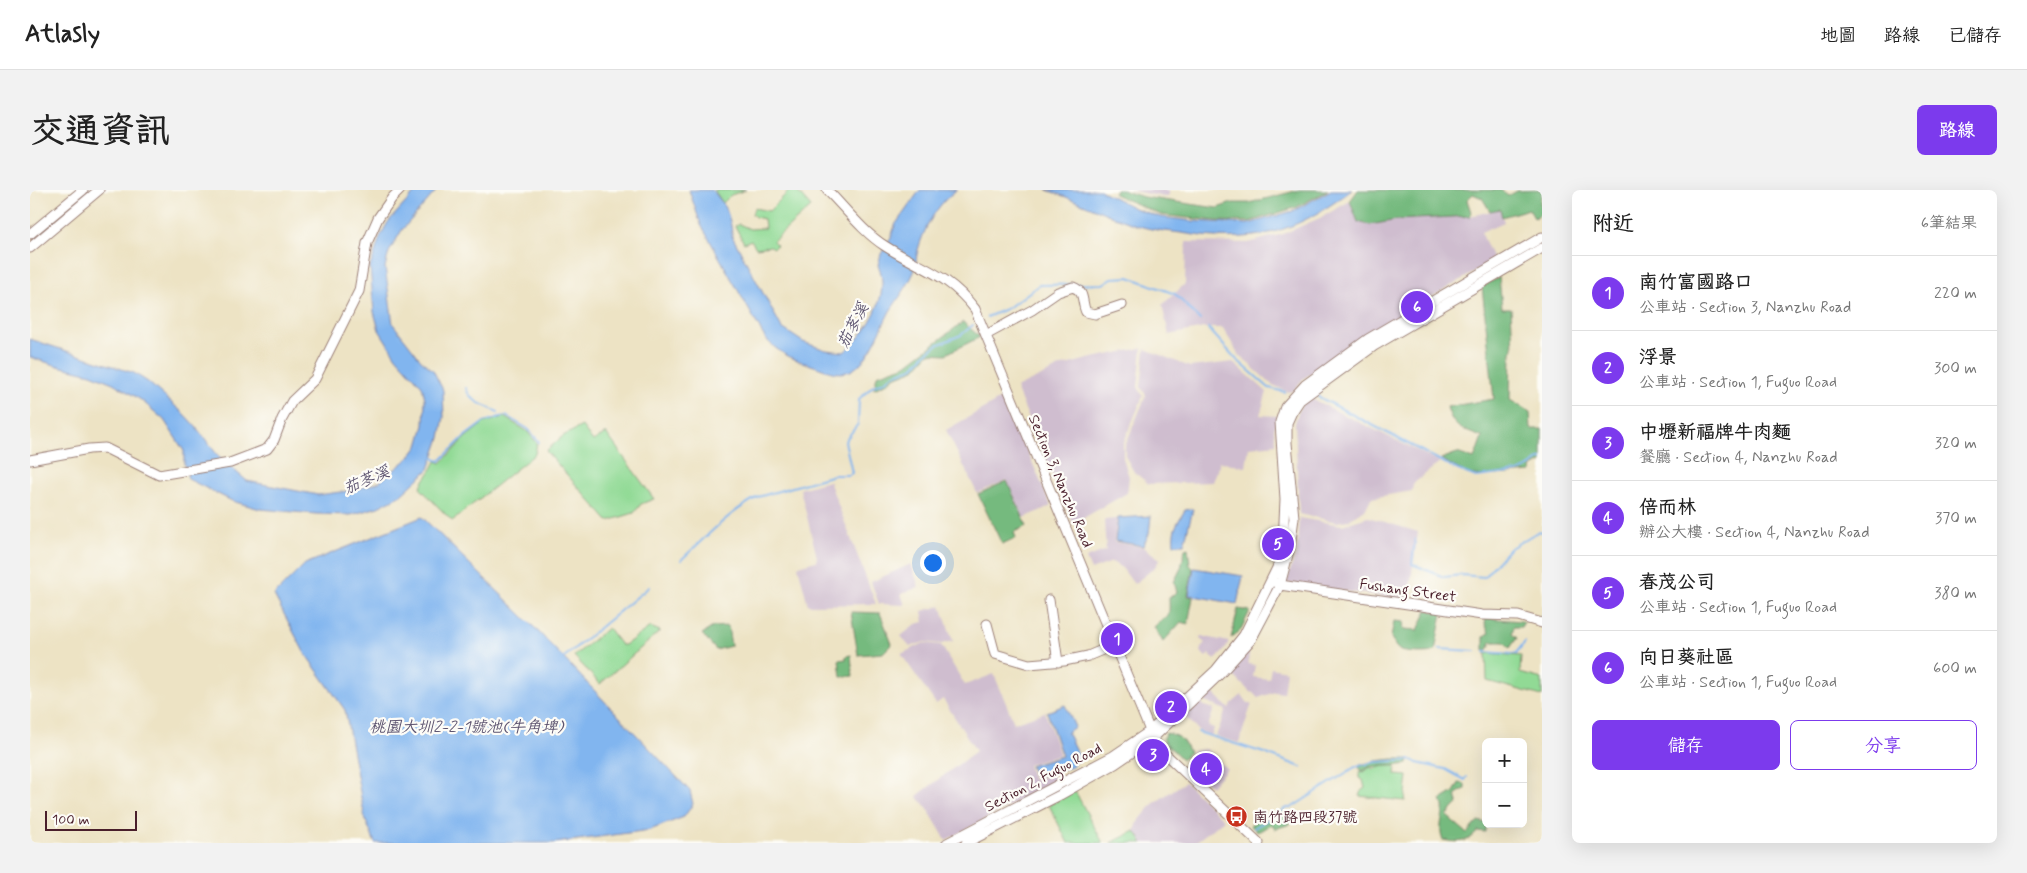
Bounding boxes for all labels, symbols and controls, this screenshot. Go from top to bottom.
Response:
text: Atlasly [25,19,100,50]
text: 地圖 [1820,24,1856,48]
text: 路線 [1884,24,1920,48]
text: 已儲存 [1948,24,2002,48]
button: 路線 [1917,105,1997,155]
text: 交通資訊 [30,109,170,155]
text: 附近 [1592,210,1634,238]
text: 6筆結果 [1921,213,1977,234]
text: 南竹富國路口 [1639,270,1753,295]
text: 1 [1604,283,1612,304]
text: 220 m [1934,283,1977,304]
pin: 6 [1401,288,1433,326]
text: 公車站 · Section 3, Nanzhu Road [1639,297,1851,318]
water label: 茄苳溪 [833,299,874,352]
text: 浮景 [1639,345,1677,370]
text: 2 [1604,358,1612,379]
text: 300 m [1934,358,1977,379]
text: 公車站 · Section 1, Fuguo Road [1639,372,1837,393]
street label: Section 3, Nanzhu Road [1023,412,1097,551]
text: 中壢新福牌牛肉麵 [1639,420,1791,445]
text: 3 [1604,433,1612,454]
text: 320 m [1935,433,1977,454]
text: 餐廳 · Section 4, Nanzhu Road [1639,447,1837,468]
water label: 茄苳溪 [340,461,394,499]
text: 倍而林 [1639,495,1696,520]
text: 4 [1603,508,1613,529]
text: 370 m [1935,508,1977,529]
text: 辦公大樓 · Section 4, Nanzhu Road [1639,522,1869,543]
pin: 5 [1262,525,1294,563]
your location [920,550,946,576]
text: 春茂公司 [1639,570,1715,595]
street label: Fushang Street [1358,574,1457,609]
text: 5 [1603,583,1613,604]
text: 380 m [1934,583,1977,604]
text: 公車站 · Section 1, Fuguo Road [1639,597,1837,618]
pin: 1 [1101,620,1133,658]
text: 向日葵社區 [1639,645,1734,670]
text: 6 [1604,658,1612,679]
text: 600 m [1933,658,1977,679]
text: 公車站 · Section 1, Fuguo Road [1639,672,1837,693]
pin: 2 [1155,688,1187,726]
water label: 桃園大圳2-2-1號池(牛角埤) [369,717,565,738]
button: 儲存 [1592,720,1780,770]
button: 分享 [1790,720,1977,770]
pin: 3 [1137,736,1169,774]
map controls [1482,738,1527,828]
button: + [1482,738,1527,783]
street label: Section 2, Fuguo Road [981,739,1106,818]
pin: 4 [1190,750,1222,788]
button: − [1482,783,1527,828]
bus stop icon: 南竹路四段37號 [1225,805,1249,829]
scale bar [45,808,138,831]
place label: 南竹路四段37號 [1253,808,1357,828]
text: 100 m [52,811,90,829]

